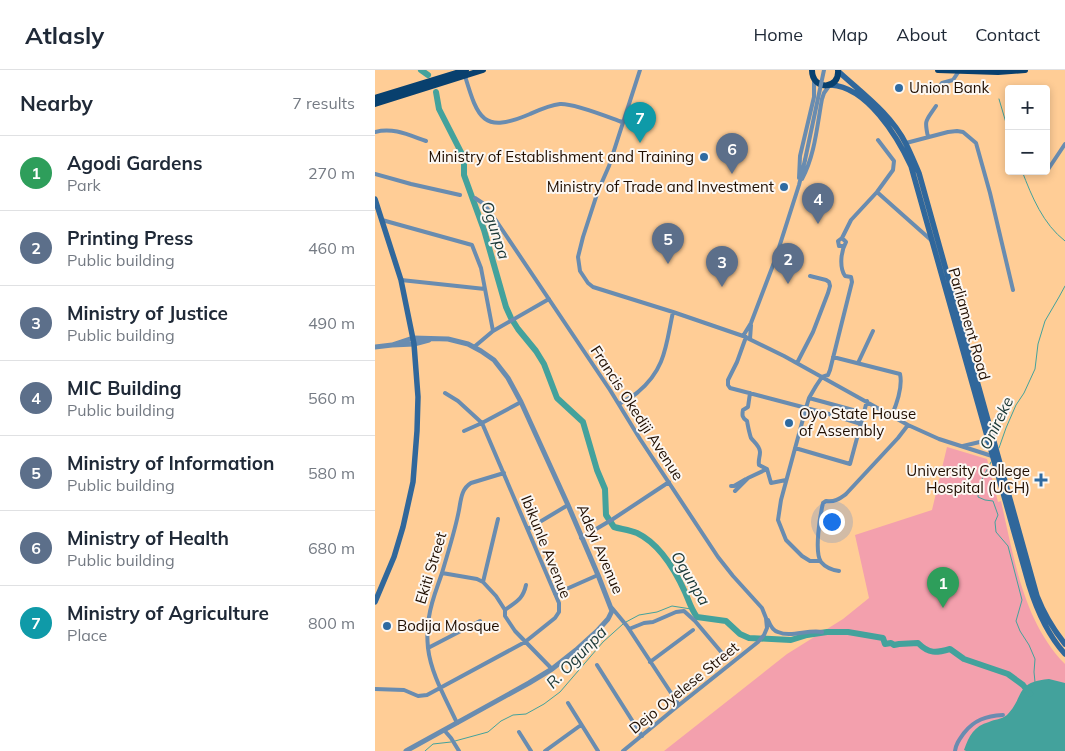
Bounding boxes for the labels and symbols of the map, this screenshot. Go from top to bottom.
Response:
place label: Union Bank [909,78,990,97]
marker: Union Bank [893,82,905,94]
pin: 7 [624,102,656,143]
pin: 6 [716,133,748,174]
place label: Ministry of Establishment and Training [429,147,694,166]
marker: Ministry of Establishment and Training [698,151,710,163]
place label: Ministry of Trade and Investment [547,177,774,196]
marker: Ministry of Trade and Investment [778,181,790,193]
pin: 4 [802,183,834,224]
water label: Ogunpa [477,198,515,262]
pin: 5 [652,223,684,264]
pin: 2 [772,243,804,284]
pin: 3 [706,246,738,287]
street label: Parliament Road [944,265,995,382]
street label: Francis Okediji Avenue [587,342,688,484]
water label: Onireke [975,393,1018,453]
place label: Oyo State House of Assembly [799,404,916,440]
marker: Oyo State House of Assembly [783,417,795,429]
place label: University College Hospital (UCH) [906,461,1030,497]
marker: University College Hospital (UCH) [1034,473,1048,487]
street label: Ibikunle Avenue [517,492,576,601]
street label: Adeyi Avenue [573,501,628,597]
your location [819,509,845,535]
street label: Ekiti Street [411,530,450,606]
water label: Ogunpa [667,547,715,609]
pin: 1 [927,567,959,608]
place label: Bodija Mosque [397,616,500,635]
marker: Bodija Mosque [381,620,393,632]
water label: R. Ogunpa [541,621,611,692]
street label: Dejo Oyelese Street [625,638,742,738]

